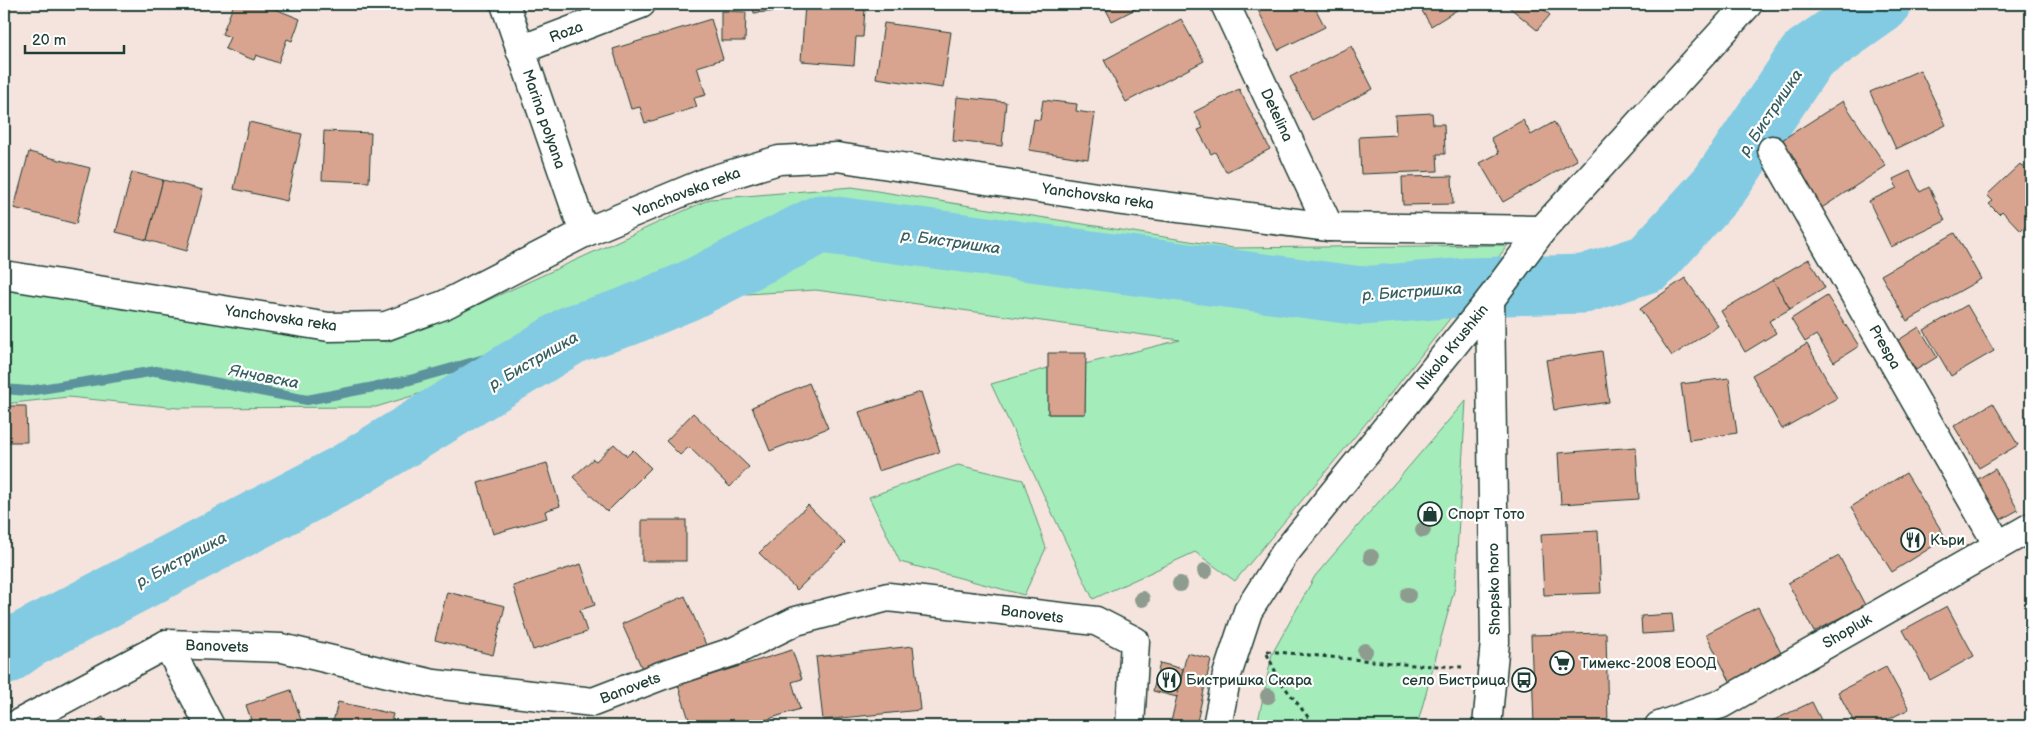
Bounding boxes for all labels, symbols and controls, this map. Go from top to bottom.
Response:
street label: Roza [547,17,586,48]
scale bar [25,22,124,54]
text: 20 m [32,31,66,50]
water label: р. Бистришка [1735,66,1807,160]
street label: Marina polyana [518,67,569,171]
street label: Detelina [1256,86,1297,145]
street label: Yanchovska reka [630,163,743,222]
street label: Yanchovska reka [1040,179,1155,214]
water label: р. Бистришка [899,226,1002,259]
water label: р. Бистришка [1361,280,1463,306]
street label: Yanchovska reka [223,301,338,336]
street label: Nikola Krushkin [1412,301,1493,394]
street label: Prespa [1864,322,1905,373]
water label: р. Бистришка [485,328,582,395]
water label: Янчовска [226,361,300,394]
shop icon: Спорт Тото [1417,501,1443,527]
place label: Спорт Тото [1448,505,1525,524]
restaurant icon: Къри [1900,527,1926,553]
water label: р. Бистришка [132,528,230,593]
place label: Къри [1930,531,1965,550]
street label: Shopsko horo [1484,543,1505,635]
street label: Banovets [999,601,1065,628]
street label: Shopluk [1819,609,1876,653]
street label: Banovets [185,636,250,657]
supermarket icon: Тимекс-2008 ЕООД [1549,650,1575,676]
place label: Тимекс-2008 ЕООД [1580,654,1717,673]
restaurant icon: Бистришка Скара [1156,667,1182,693]
bus stop icon: село Бистрица [1511,667,1537,693]
street label: Banovets [597,668,664,709]
place label: Бистришка Скара [1186,671,1312,690]
place label: село Бистрица [1402,671,1506,690]

